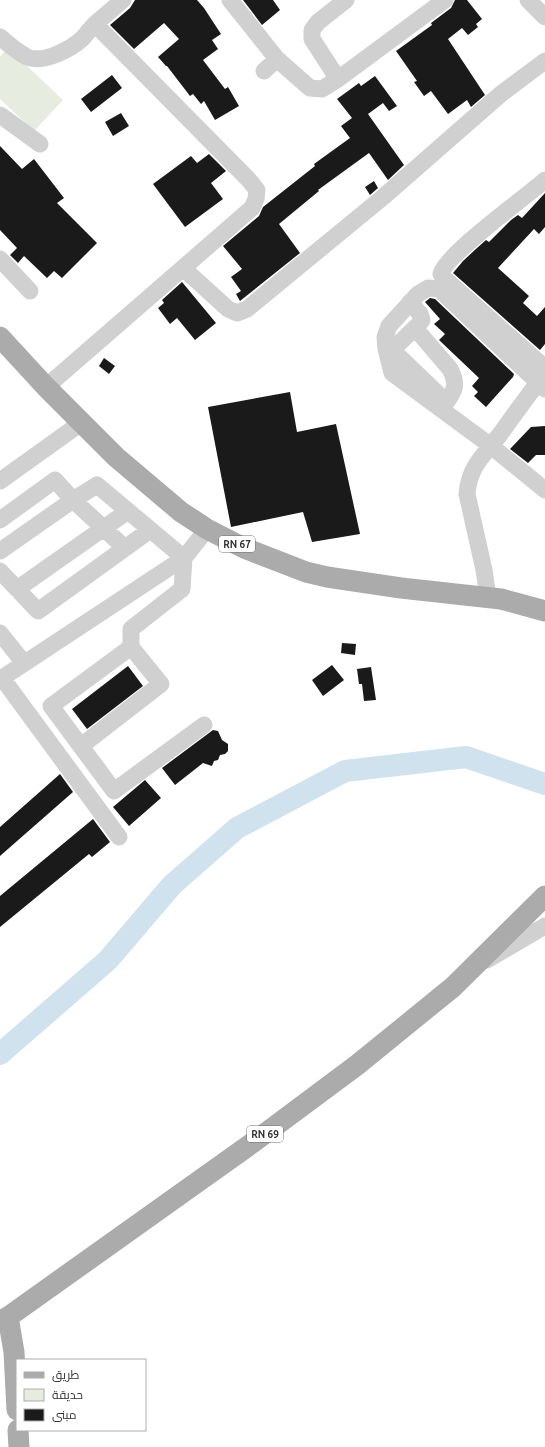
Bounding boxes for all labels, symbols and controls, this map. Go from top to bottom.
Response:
road number: RN 67 [219,536,255,552]
road number: RN 69 [247,1126,283,1142]
legend [16,1359,146,1431]
text: طريق [52,1368,80,1382]
text: حديقة [52,1388,83,1402]
text: مبنى [52,1408,77,1422]

